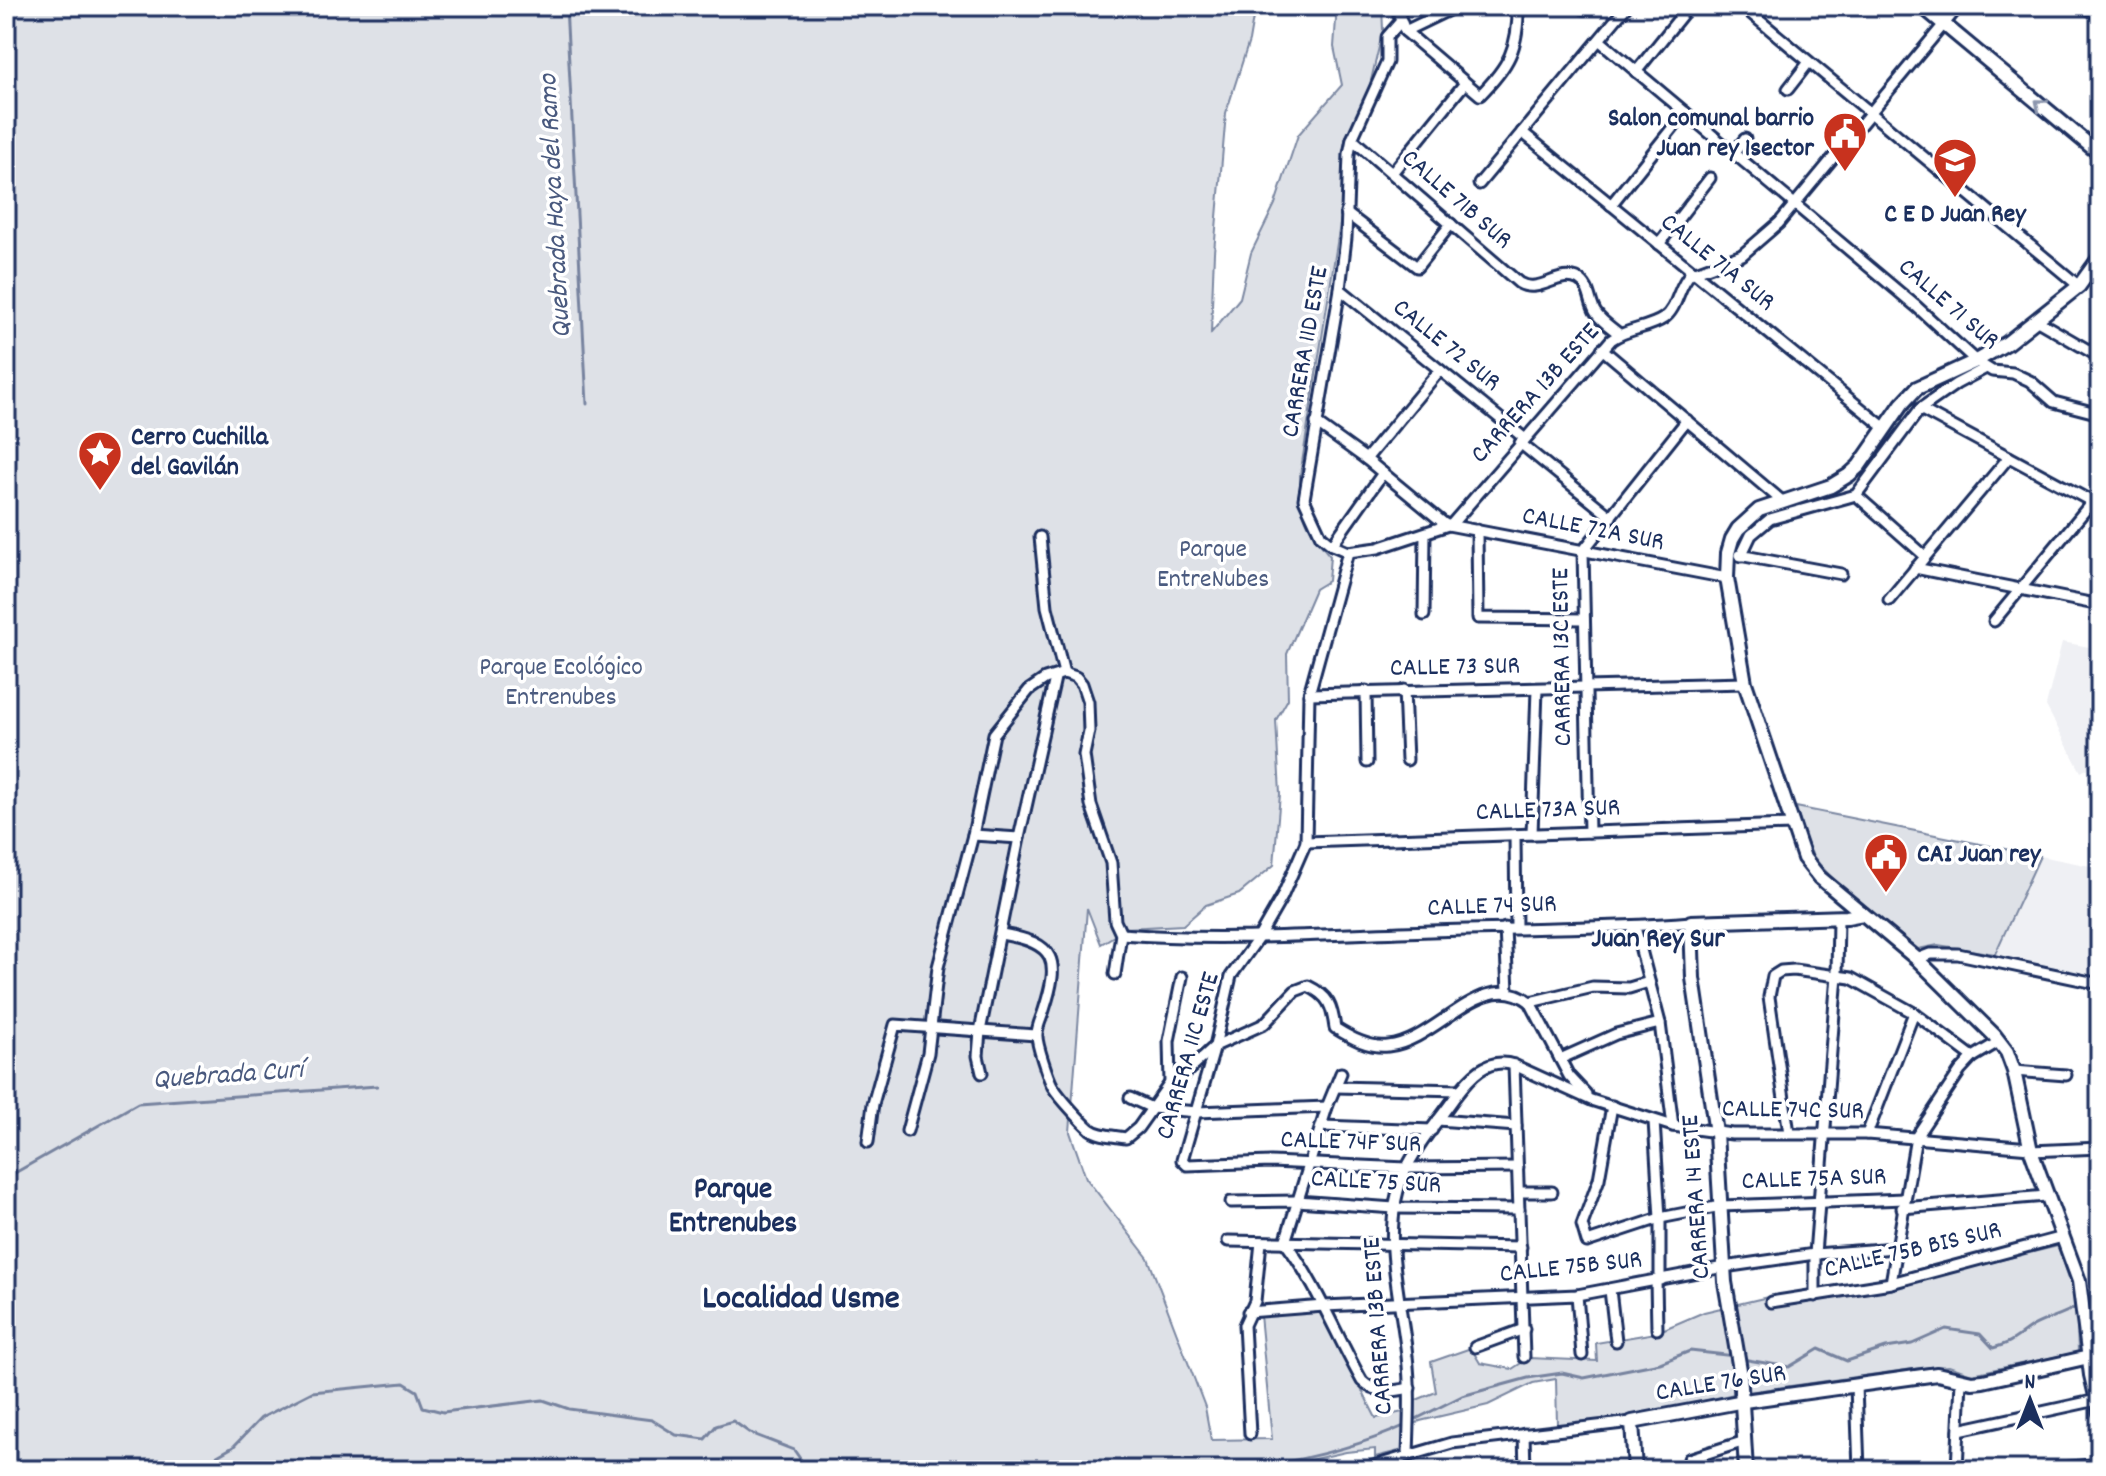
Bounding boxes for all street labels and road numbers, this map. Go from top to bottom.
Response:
street label: CALLE 71B SUR [1392,141,1520,259]
street label: CALLE 71A SUR [1652,205,1782,321]
street label: CALLE 71 SUR [1889,250,2007,360]
street label: CARRERA 11D ESTE [1273,263,1339,441]
street label: CALLE 72 SUR [1384,291,1508,401]
street label: CARRERA 13B ESTE [1463,315,1609,473]
street label: CALLE 72A SUR [1519,498,1667,562]
street label: CARRERA 13C ESTE [1543,567,1583,747]
street label: CALLE 73 SUR [1390,648,1520,688]
street label: CALLE 73A SUR [1475,790,1621,832]
street label: CALLE 74 SUR [1427,886,1557,928]
street label: CARRERA 11C ESTE [1147,968,1231,1144]
street label: CALLE 74C SUR [1722,1091,1864,1131]
street label: CARRERA 14 ESTE [1673,1113,1721,1281]
street label: CALLE 74F SUR [1280,1122,1422,1164]
street label: CALLE 75A SUR [1741,1159,1887,1201]
street label: CALLE 75 SUR [1310,1161,1442,1205]
street label: CALLE 75B BIS SUR [1821,1213,2005,1289]
street label: CARRERA 13B ESTE [1354,1236,1404,1416]
street label: CALLE 75B SUR [1498,1242,1644,1294]
street label: CALLE 76 SUR [1653,1355,1789,1413]

